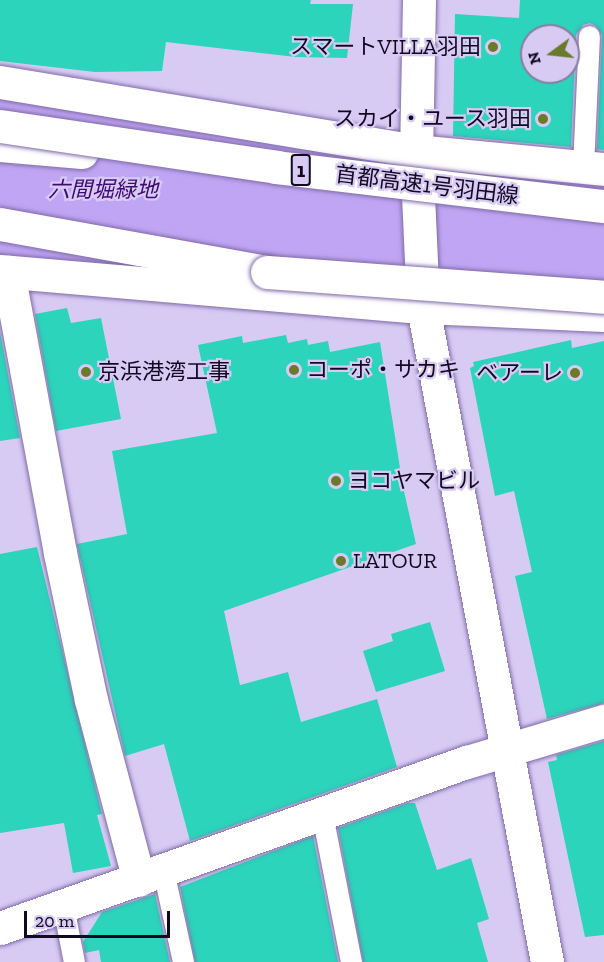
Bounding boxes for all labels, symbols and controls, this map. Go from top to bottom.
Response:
north arrow [520,24,580,84]
place label: スマートVILLA羽田 [289,34,481,60]
marker: スマートVILLA羽田 [486,40,500,54]
text: N [523,50,545,67]
place label: スカイ・ユース羽田 [333,106,531,132]
marker: スカイ・ユース羽田 [536,112,550,126]
road number: 1 [290,152,312,188]
street label: 首都高速1号羽田線 [334,161,520,209]
park label: 六間堀緑地 [48,177,158,203]
place label: コーポ・サカキ [306,357,460,383]
place label: 京浜港湾工事 [98,359,230,385]
place label: ベアーレ [476,360,563,386]
marker: コーポ・サカキ [287,363,301,377]
marker: 京浜港湾工事 [79,365,93,379]
marker: ベアーレ [568,366,582,380]
place label: ヨコヤマビル [348,468,480,494]
marker: ヨコヤマビル [329,474,343,488]
place label: LATOUR [353,548,437,574]
marker: LATOUR [334,554,348,568]
scale bar [27,899,172,937]
text: 20 m [35,910,74,932]

